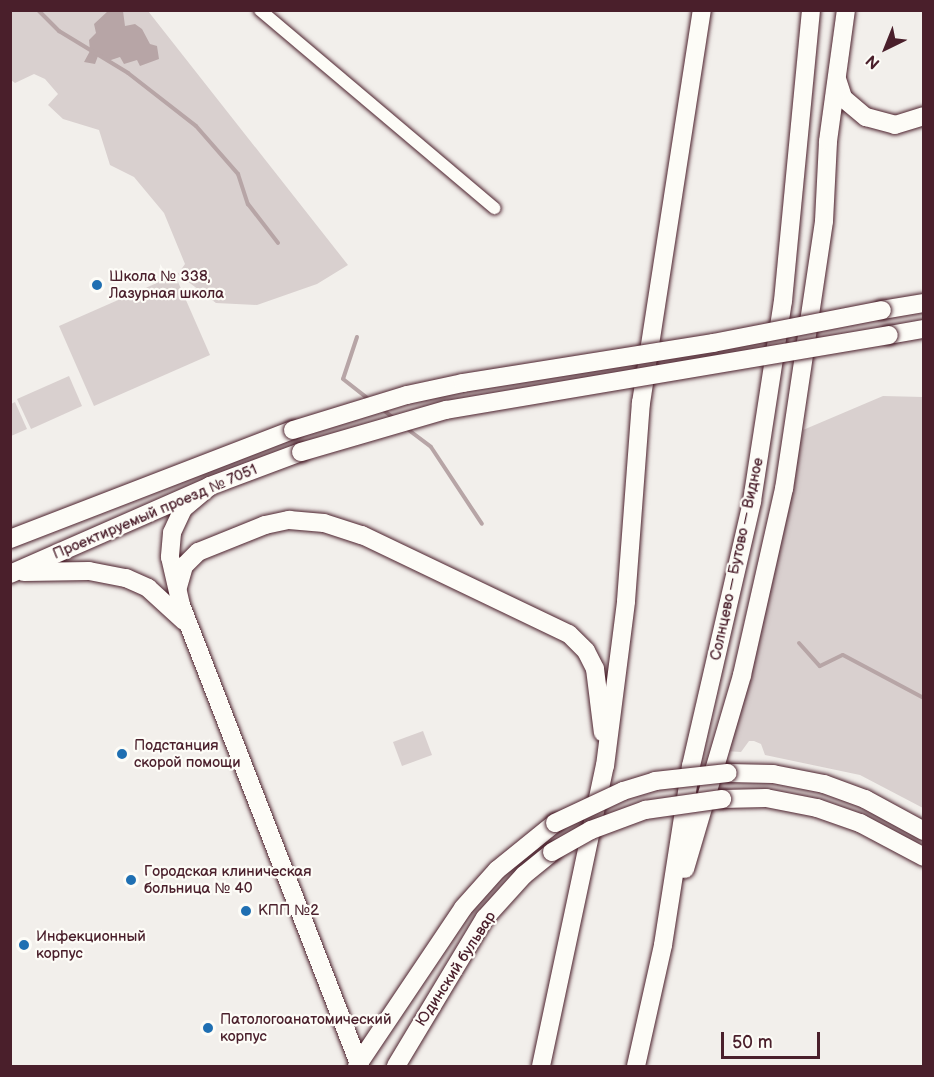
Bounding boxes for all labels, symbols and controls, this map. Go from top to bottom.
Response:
north arrow [856,18,916,78]
text: N [863,50,884,73]
place label: Школа № 338, Лазурная школа [109,267,224,302]
marker: Школа № 338, Лазурная школа [90,278,104,292]
street label: Солнцево — Бутово — Видное [706,455,768,663]
street label: Проектируемый проезд № 7051 [50,461,260,563]
place label: Подстанция скорой помощи [134,736,241,771]
marker: Подстанция скорой помощи [115,747,129,761]
place label: Городская клиническая больница № 40 [144,862,312,897]
marker: Городская клиническая больница № 40 [122,871,140,889]
place label: КПП №2 [258,902,319,920]
marker: КПП №2 [239,904,253,918]
street label: Юдинский бульвар [412,908,500,1030]
place label: Инфекционный корпус [36,927,146,962]
marker: Инфекционный корпус [17,938,31,952]
place label: Патологоанатомический корпус [220,1010,391,1045]
scale bar [724,1020,823,1058]
marker: Патологоанатомический корпус [201,1021,215,1035]
text: 50 m [732,1032,773,1053]

